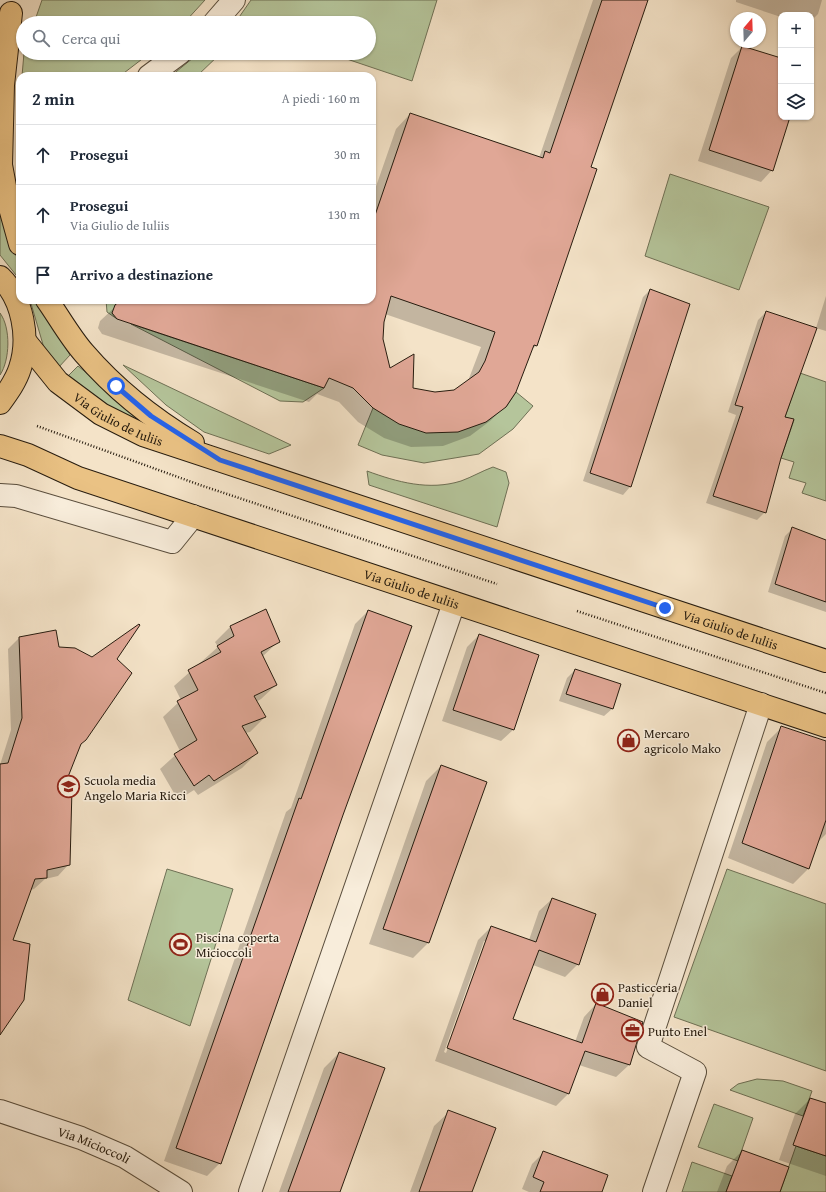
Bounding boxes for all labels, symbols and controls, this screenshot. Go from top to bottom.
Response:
north arrow [730,12,766,48]
map controls [778,12,814,120]
button: + [778,12,814,48]
search box [16,16,376,60]
icon: search [30,27,52,49]
text: Cerca qui [62,28,120,49]
button: − [778,48,814,84]
button: layers [778,84,814,120]
text: 2 min [32,86,74,111]
text: A piedi · 160 m [282,89,360,108]
icon: ahead [32,144,54,166]
text: Prosegui [70,144,128,165]
text: 30 m [334,145,360,164]
text: Prosegui [70,195,128,216]
icon: ahead [32,204,54,226]
text: 130 m [328,205,360,224]
text: Via Giulio de Iuliis [70,216,169,235]
icon: arrive [32,264,54,286]
text: Arrivo a destinazione [70,264,213,285]
route start [107,377,125,395]
street label: Via Giulio de Iuliis [69,388,165,451]
street label: Via Giulio de Iuliis [361,564,462,614]
route end [656,599,674,617]
street label: Via Giulio de Iuliis [680,605,781,655]
place label: Mercaro agricolo Mako [644,724,721,758]
shop icon: Mercaro agricolo Mako [615,727,641,753]
place label: Scuola media Angelo Maria Ricci [84,771,186,805]
school or university icon: Scuola media Angelo Maria Ricci [55,774,81,800]
place label: Piscina coperta Micioccoli [196,928,280,962]
sports icon: Piscina coperta Micioccoli [167,931,193,957]
place label: Pasticceria Daniel [618,978,678,1012]
shop icon: Pasticceria Daniel [589,981,615,1007]
office icon: Punto Enel [620,1018,646,1044]
place label: Punto Enel [648,1022,707,1041]
street label: Via Micioccoli [55,1122,134,1168]

